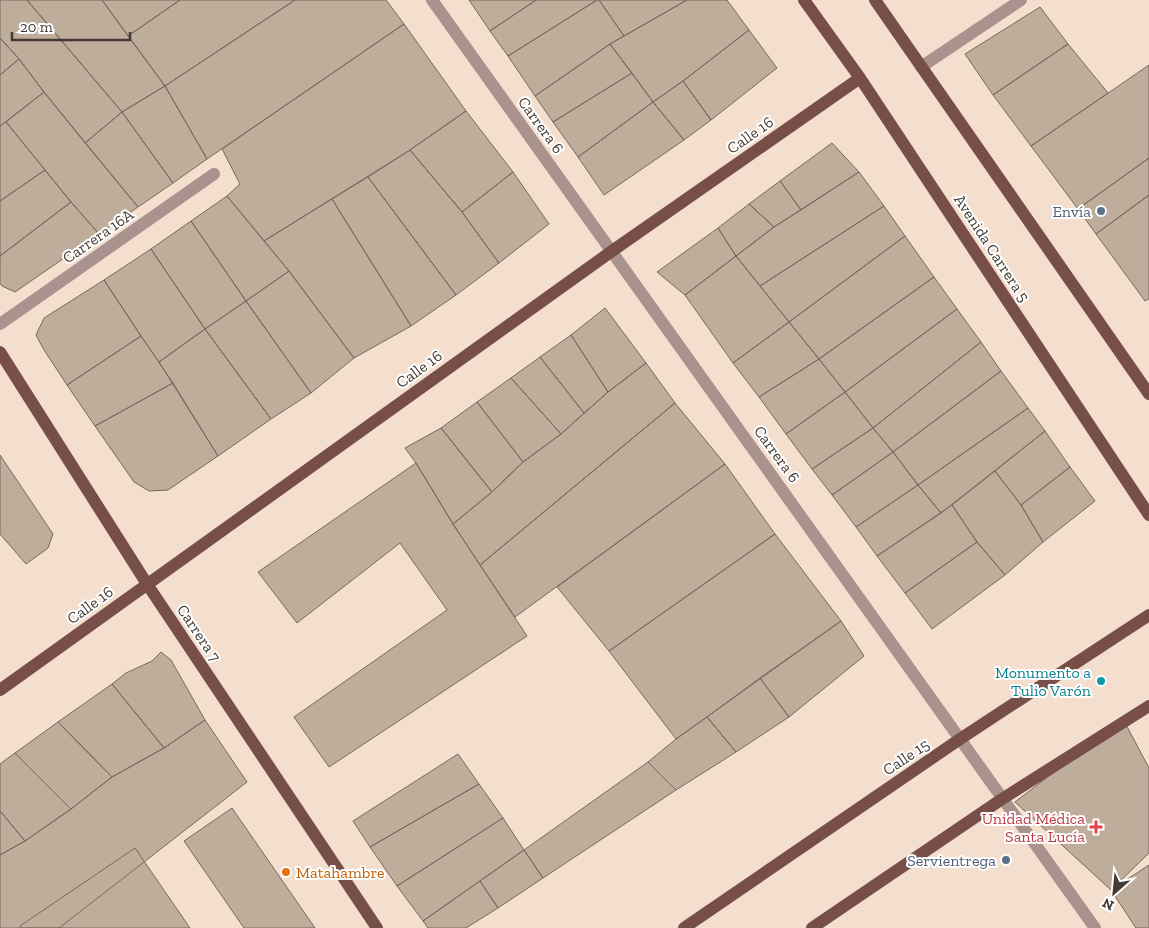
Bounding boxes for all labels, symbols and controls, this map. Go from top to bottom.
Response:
scale bar [12,10,130,42]
text: 20 m [20,18,53,36]
street label: Carrera 6 [514,93,568,157]
street label: Calle 16 [723,112,777,158]
street label: Avenida Carrera 5 [950,191,1034,305]
place label: Envía [1052,202,1091,221]
street label: Carrera 16A [59,204,138,267]
marker: Envía [1095,205,1107,217]
street label: Calle 16 [392,346,446,392]
street label: Carrera 6 [750,422,804,486]
street label: Calle 16 [63,582,117,628]
street label: Carrera 7 [173,601,225,665]
place label: Monumento a Tulio Varón [995,663,1092,700]
marker: Monumento a Tulio Varón [1095,675,1107,687]
street label: Calle 15 [879,735,933,779]
place label: Unidad Médica Santa Lucía [982,809,1085,846]
marker: Unidad Médica Santa Lucía [1089,820,1103,834]
place label: Servientrega [907,851,996,870]
marker: Servientrega [1000,854,1012,866]
place label: Matahambre [296,863,385,882]
marker: Matahambre [280,866,292,878]
north arrow [1089,868,1139,918]
text: N [1099,894,1117,914]

